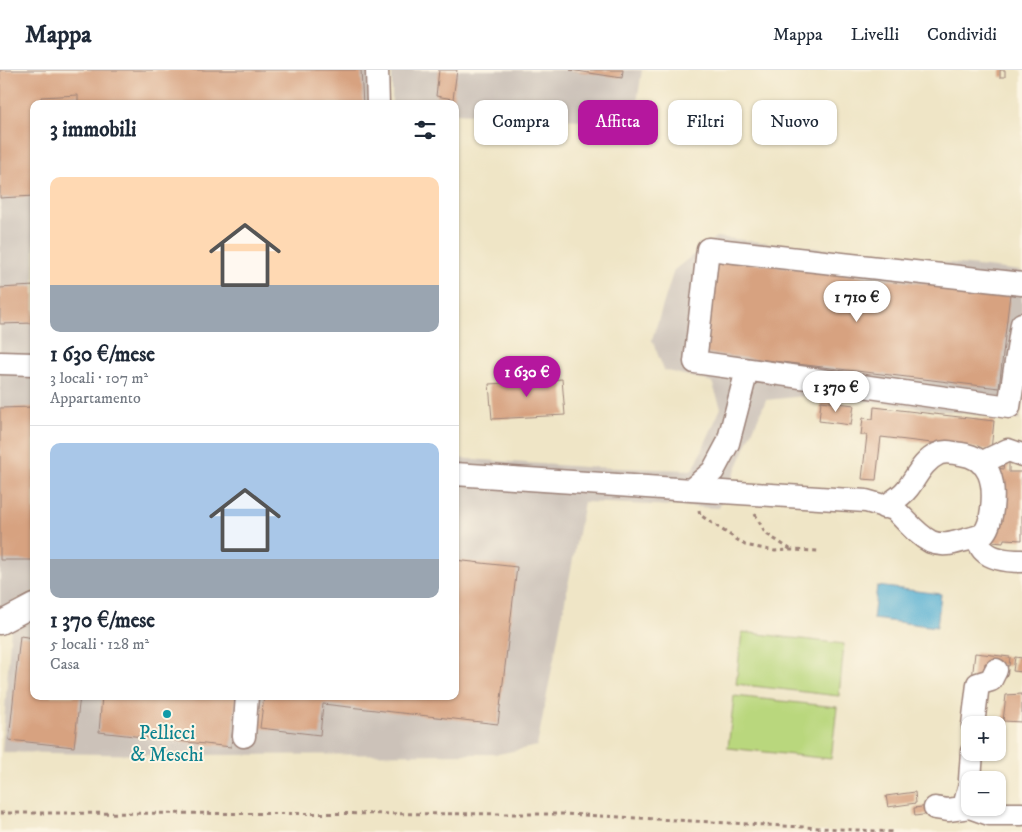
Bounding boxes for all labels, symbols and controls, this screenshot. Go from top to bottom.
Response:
text: Mappa [25,20,91,50]
text: Mappa [773,24,823,46]
text: Livelli [851,24,899,46]
text: Condividi [927,24,997,46]
chip: Compra [474,100,568,145]
chip: Affitta [578,100,658,145]
chip: Filtri [668,100,742,145]
chip: Nuovo [752,100,837,145]
icon: filters [411,116,439,144]
text: 3 immobili [50,117,136,143]
icon: home [200,210,290,300]
pin: 1 710 € [811,280,903,323]
text: 1 710 € [835,287,879,307]
text: 1 630 €/mese [50,342,155,368]
pin: 1 630 € [481,356,573,398]
text: 1 630 € [504,362,550,382]
text: 3 locali · 107 m² [50,368,148,388]
pin: 1 370 € [790,370,882,413]
text: 1 370 € [813,377,859,397]
text: Appartamento [50,388,141,408]
icon: home [200,475,290,565]
text: 1 370 €/mese [50,608,155,634]
text: 5 locali · 128 m² [50,634,149,654]
text: Casa [50,654,80,674]
marker: Pellicci & Meschi [161,708,173,720]
map controls [961,716,1006,816]
button: + [961,716,1006,761]
place label: Pellicci & Meschi [130,722,204,767]
button: − [961,771,1006,816]

